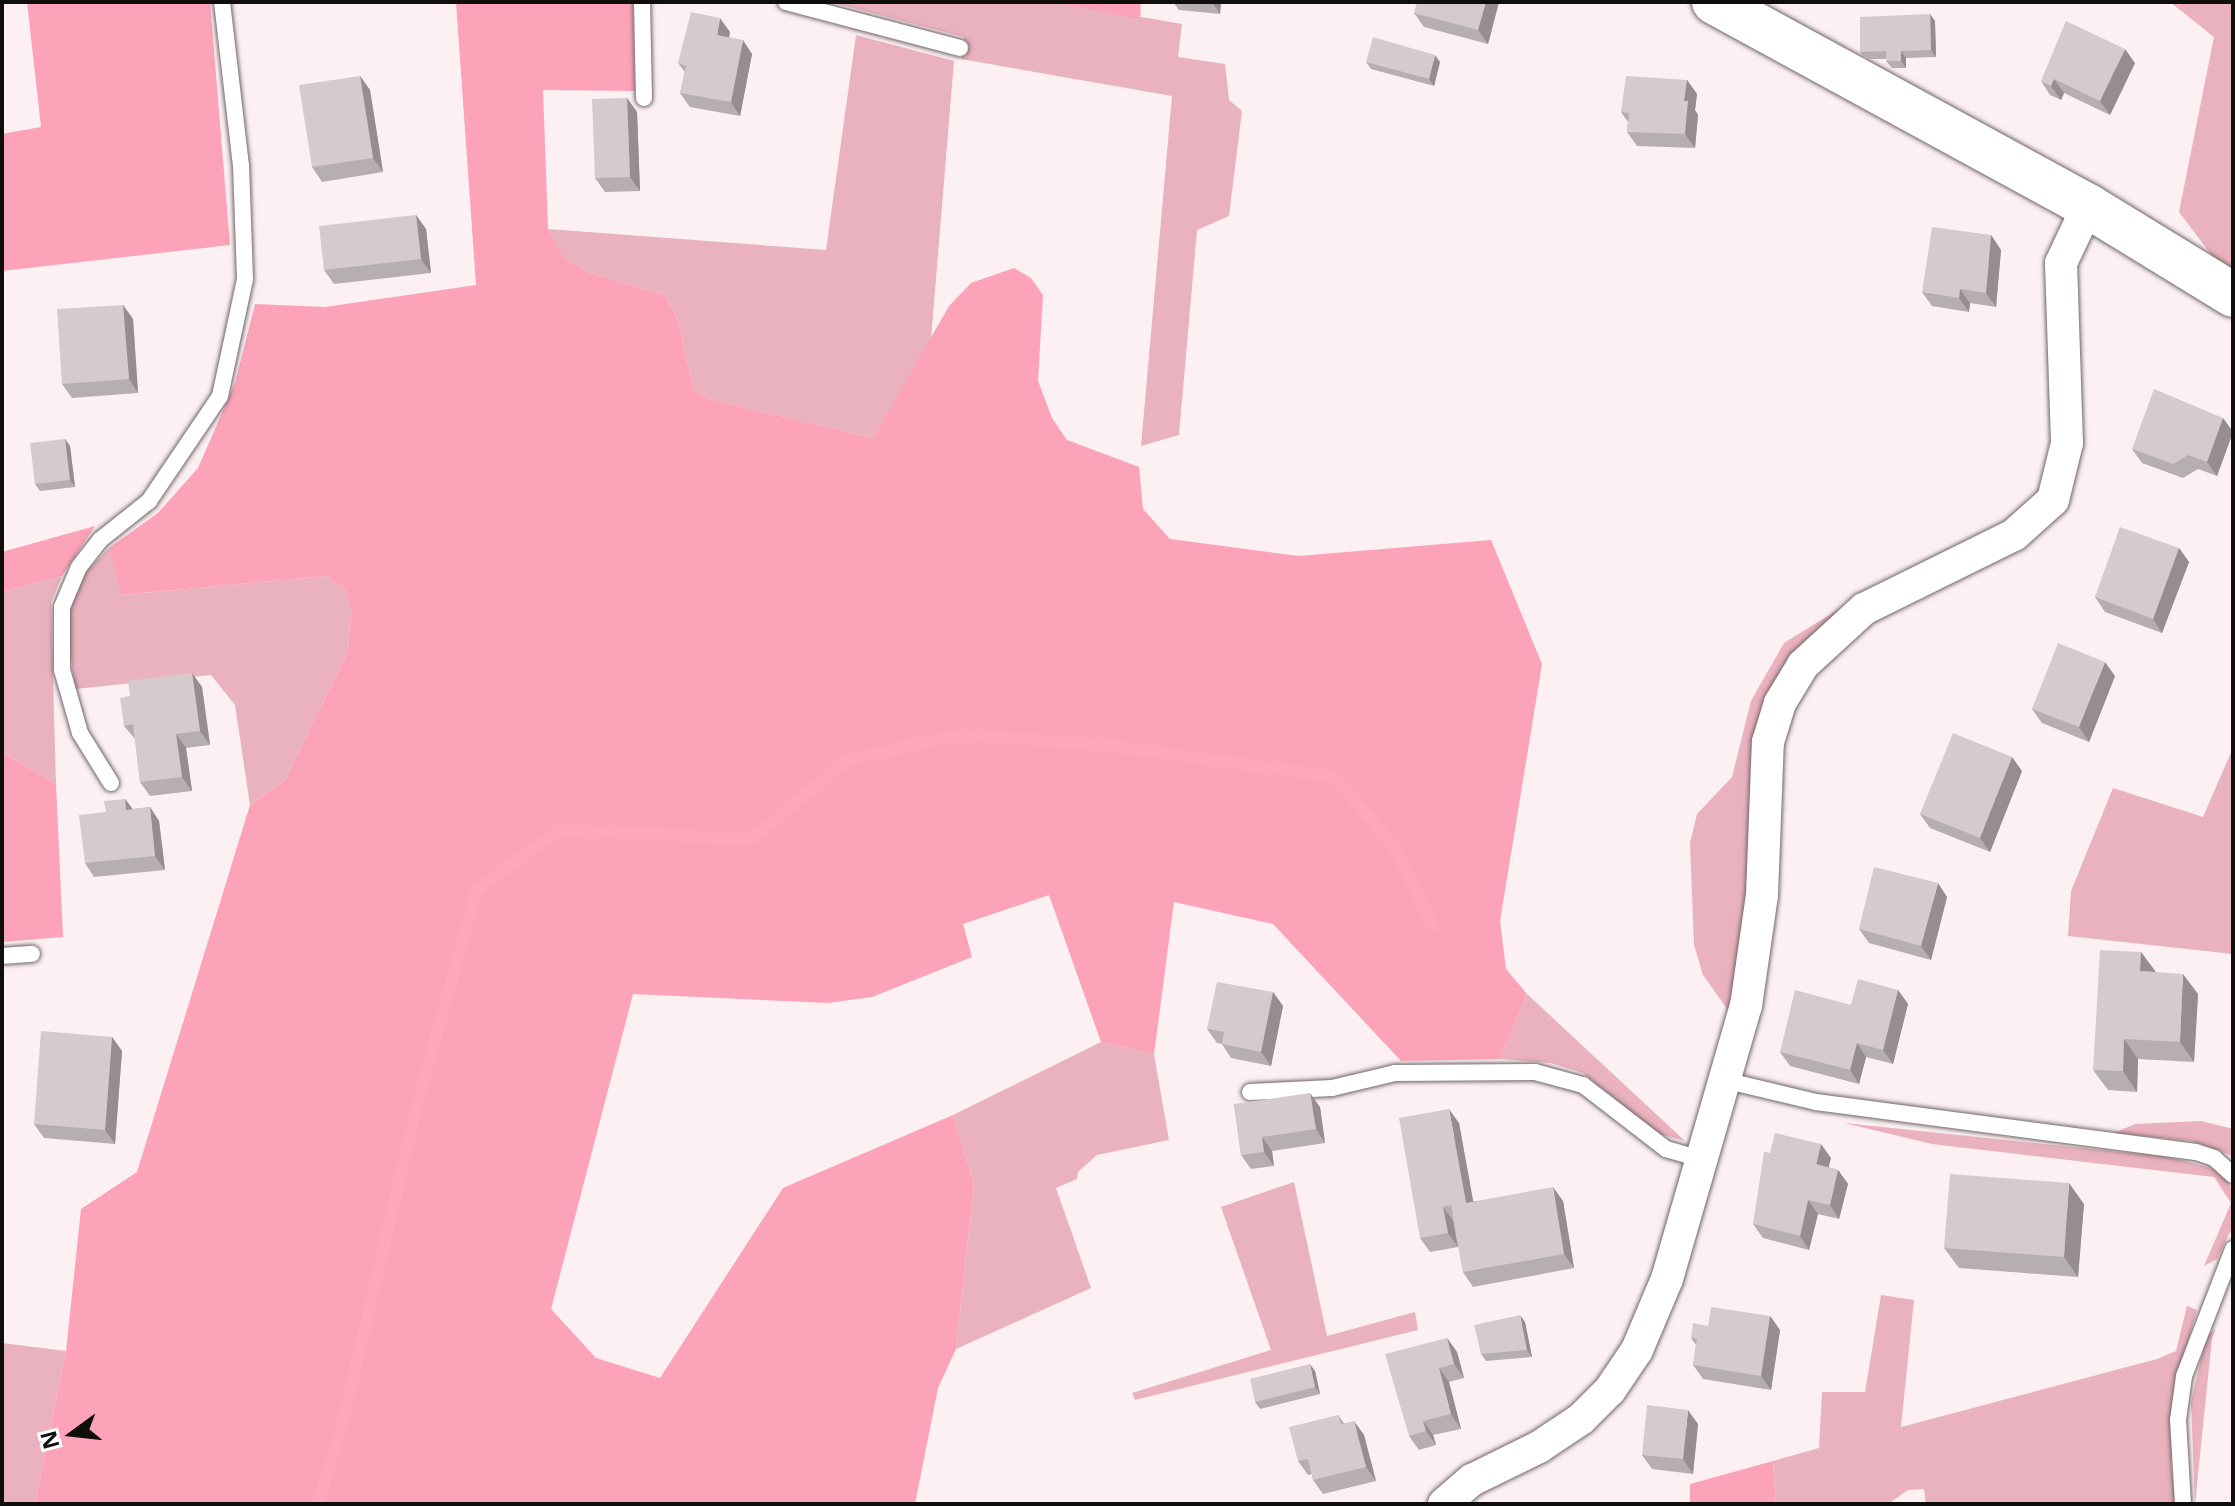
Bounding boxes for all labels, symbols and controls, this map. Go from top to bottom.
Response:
north arrow [32,1394,112,1474]
text: N [32,1428,66,1453]

